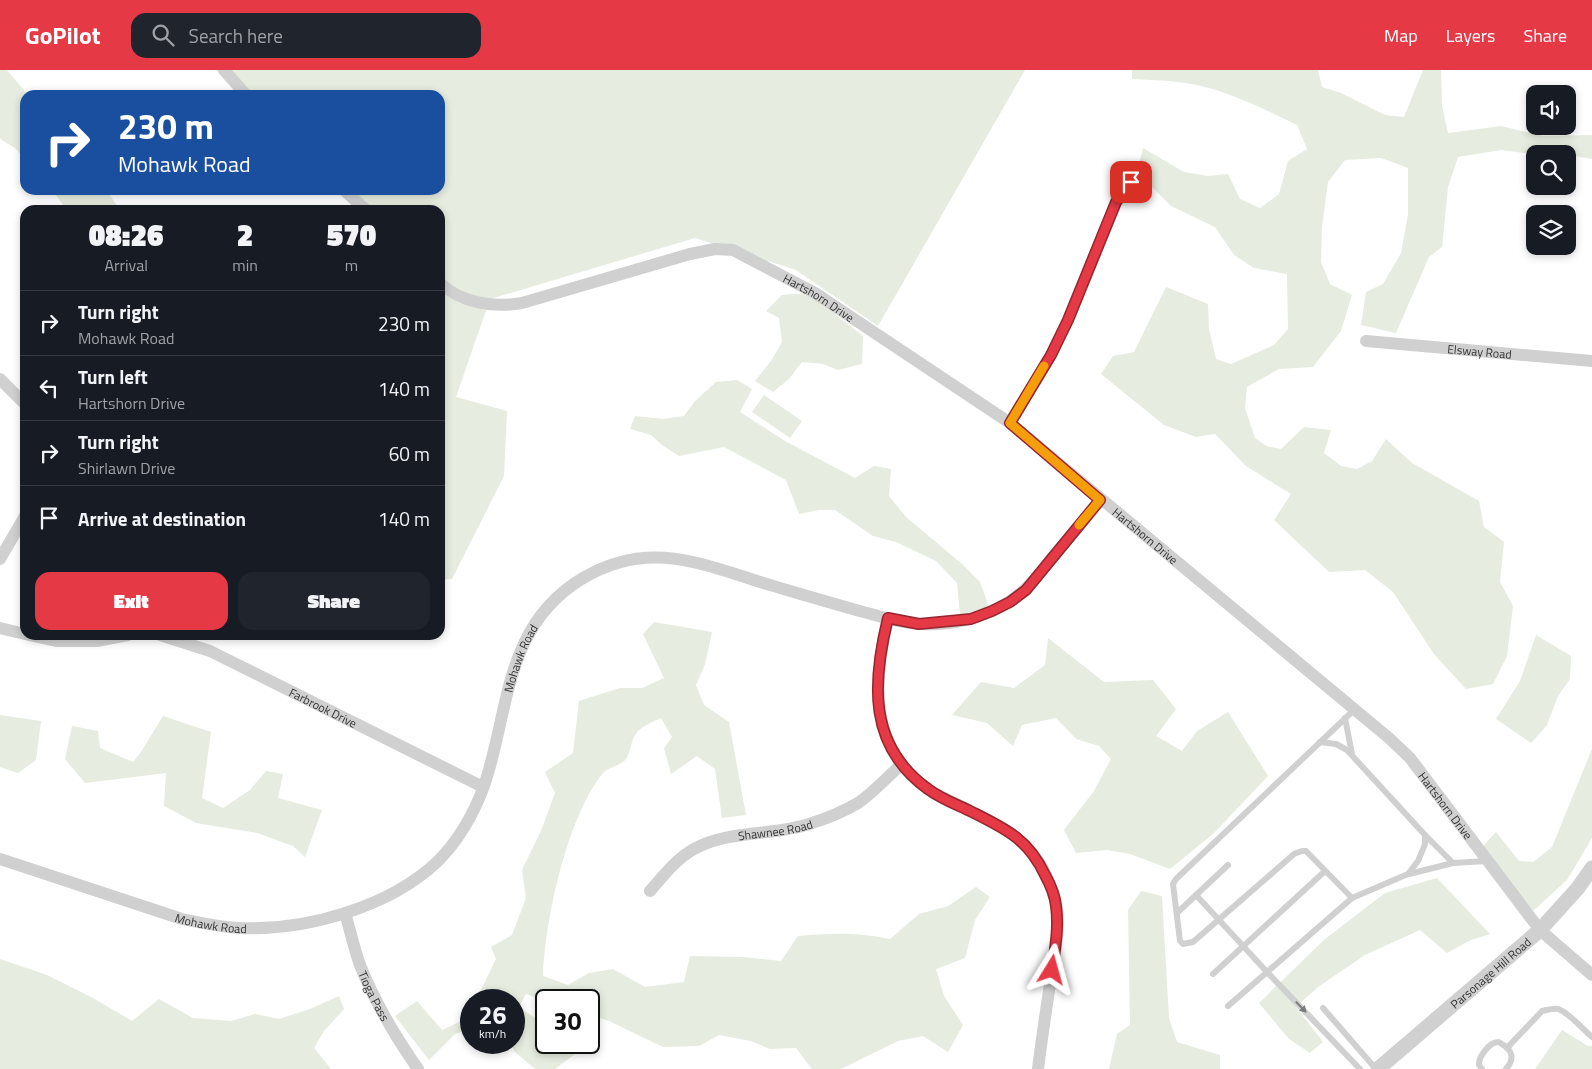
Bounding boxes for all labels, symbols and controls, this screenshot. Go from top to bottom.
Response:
search box [131,13,481,58]
text: GoPilot [25,17,101,53]
icon: search [149,21,177,49]
text: Search here [189,21,283,50]
text: Map [1384,22,1418,49]
text: Layers [1446,22,1495,49]
text: Share [1523,22,1567,49]
map controls [1526,85,1576,255]
button: sound [1526,85,1576,135]
text: 230 m [118,99,214,153]
icon: right [35,110,100,175]
button: search [1526,145,1576,195]
text: Mohawk Road [118,147,251,181]
pin [1110,161,1152,203]
icon: arrive [1117,168,1145,196]
button: layers [1526,205,1576,255]
text: 08:26 [89,212,163,258]
text: 2 [237,212,253,258]
text: 570 [327,212,376,258]
text: Arrival [104,253,148,277]
text: min [232,253,258,277]
text: m [345,253,358,277]
street label: Hartshorn Drive [780,268,858,326]
text: Turn right [78,297,159,326]
icon: right [35,309,63,337]
text: 230 m [378,309,430,338]
text: Mohawk Road [78,326,174,350]
street label: Elsway Road [1447,339,1513,363]
text: Turn left [78,362,148,391]
icon: left [35,374,63,402]
text: 140 m [378,374,430,403]
text: Hartshorn Drive [78,391,185,415]
text: Turn right [78,427,159,456]
icon: right [35,439,63,467]
text: 60 m [389,439,430,468]
text: Shirlawn Drive [78,456,175,480]
street label: Hartshorn Drive [1108,503,1182,569]
icon: arrive [35,504,63,532]
text: Arrive at destination [78,504,246,533]
text: 140 m [378,504,430,533]
button: Exit [35,572,228,630]
button: Share [238,572,430,630]
street label: Mohawk Road [498,620,542,694]
street label: Farbrook Drive [286,682,361,732]
street label: Hartshorn Drive [1414,768,1478,843]
street label: Shawnee Road [737,814,815,845]
street label: Mohawk Road [173,908,247,938]
street label: Parsonage Hill Road [1446,932,1535,1013]
position arrow [1025,943,1077,995]
street label: Tioga Pass [354,968,395,1025]
speed limit sign: 30 [535,989,600,1054]
text: 26 [478,996,507,1034]
one-way arrow [1295,1001,1307,1013]
text: km/h [479,1024,506,1043]

